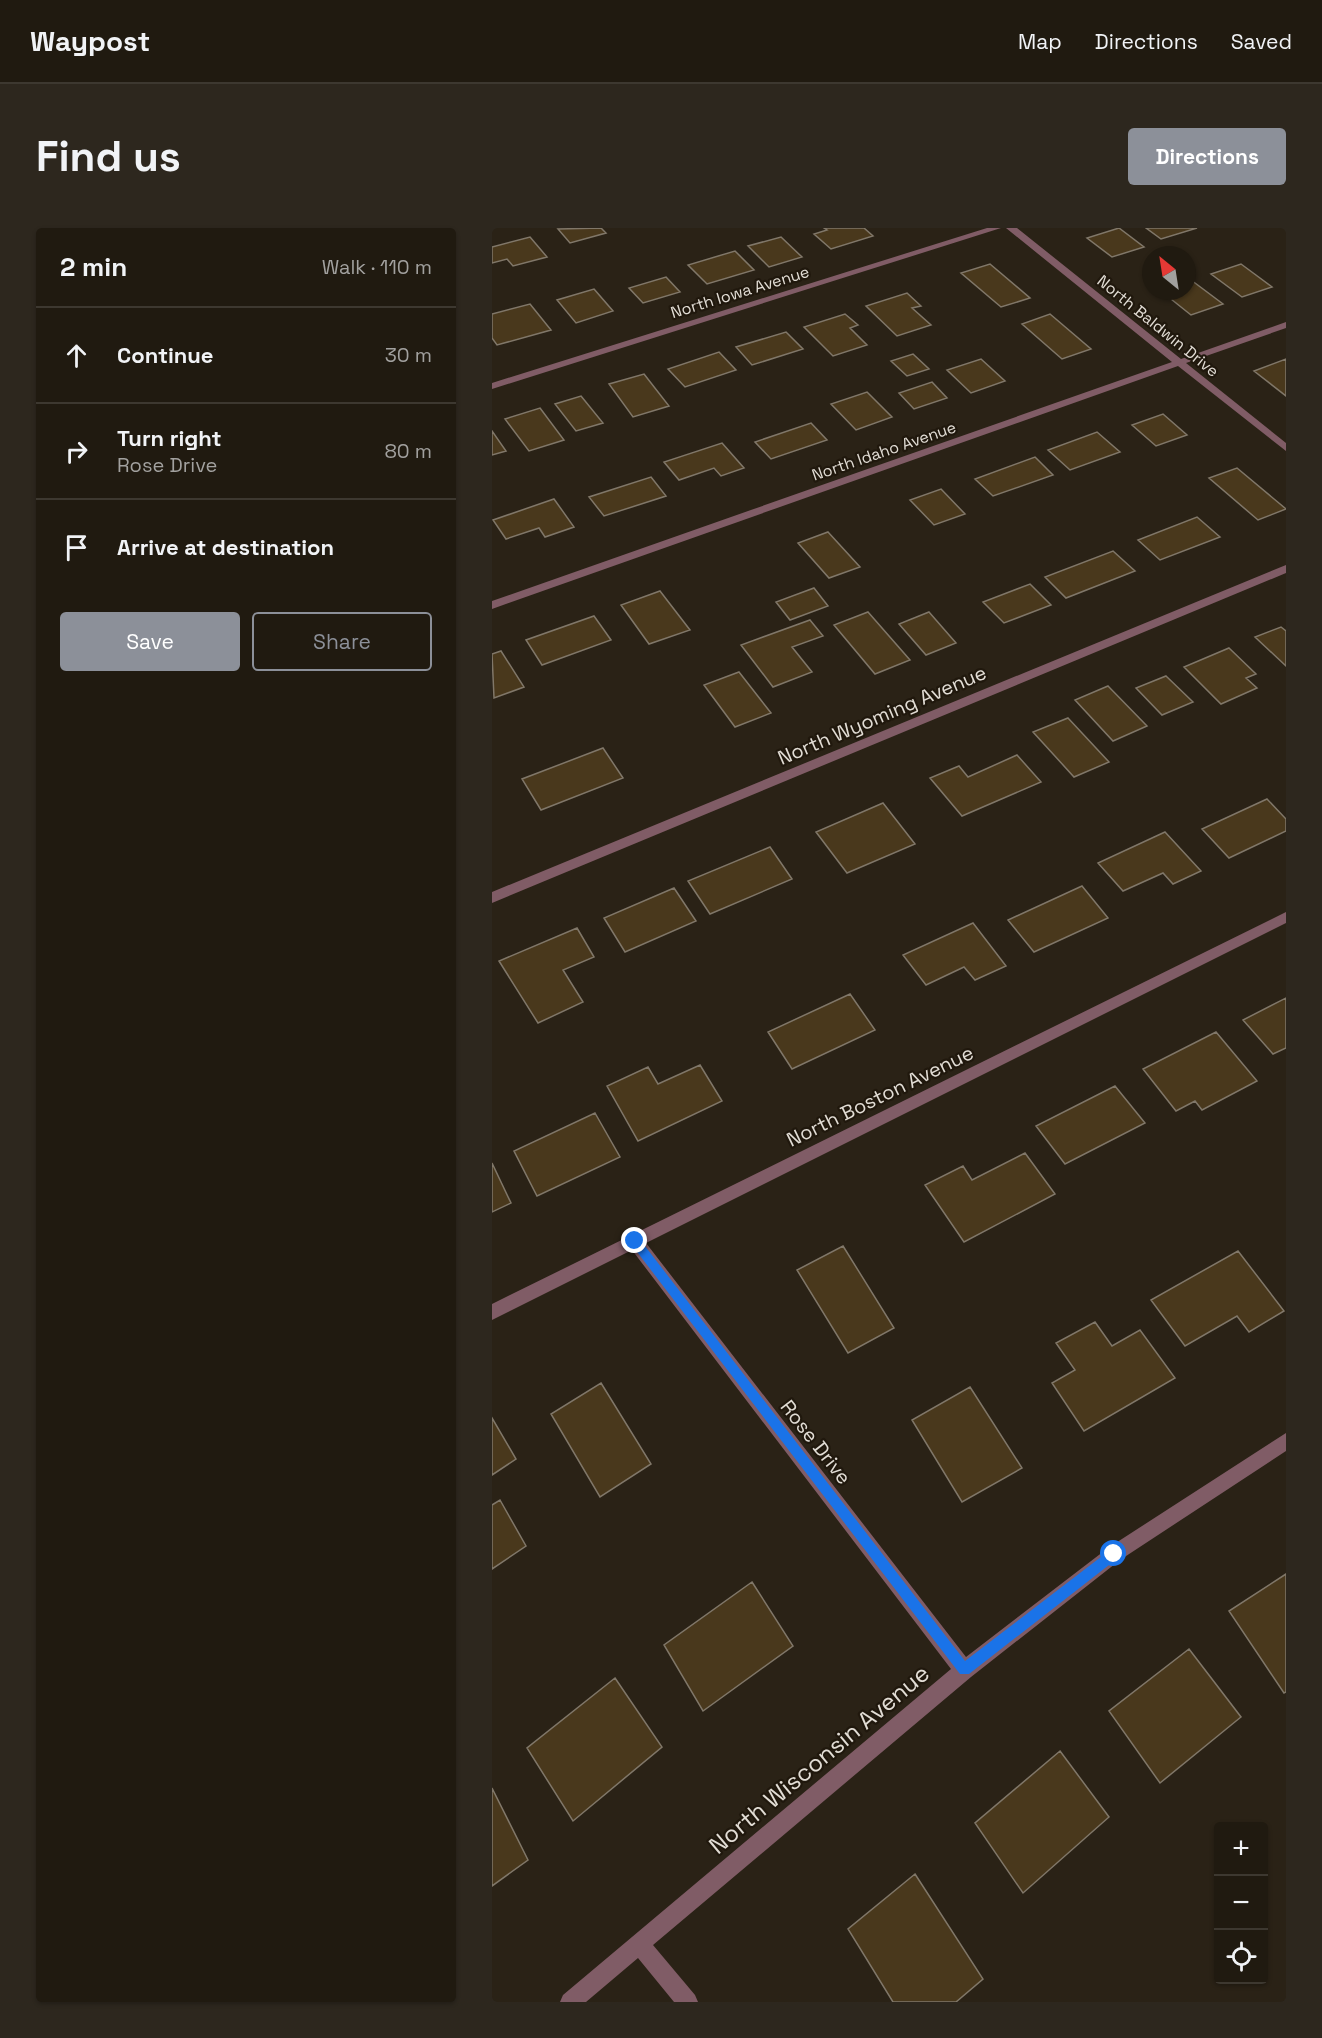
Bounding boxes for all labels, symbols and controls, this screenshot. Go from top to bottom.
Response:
text: Waypost [30,23,150,59]
text: Map [1018,28,1062,55]
text: Directions [1095,28,1198,55]
text: Saved [1231,28,1292,55]
button: Directions [1128,128,1286,185]
text: Find us [36,130,181,183]
north arrow [1142,246,1196,300]
text: 2 min [60,250,127,284]
text: Walk · 110 m [322,254,432,280]
street label: North Iowa Avenue [668,261,812,323]
street label: North Baldwin Drive [1093,270,1223,382]
icon: ahead [60,339,93,372]
text: Continue [117,341,213,369]
text: 30 m [385,342,432,368]
street label: North Idaho Avenue [809,416,959,486]
text: Turn right [117,424,222,452]
icon: right [60,435,93,468]
text: 80 m [384,438,432,464]
text: Rose Drive [117,452,217,478]
icon: arrive [60,531,93,564]
text: Arrive at destination [117,533,334,561]
button: Save [60,612,240,671]
button: Share [252,612,432,671]
street label: North Wyoming Avenue [774,659,990,771]
street label: North Boston Avenue [782,1039,978,1153]
route end [621,1227,647,1253]
street label: Rose Drive [775,1394,857,1490]
route start [1100,1540,1126,1566]
street label: North Wisconsin Avenue [702,1658,936,1860]
map controls [1214,1822,1268,1984]
button: + [1214,1822,1268,1876]
button: − [1214,1876,1268,1930]
button: locate [1214,1930,1268,1984]

